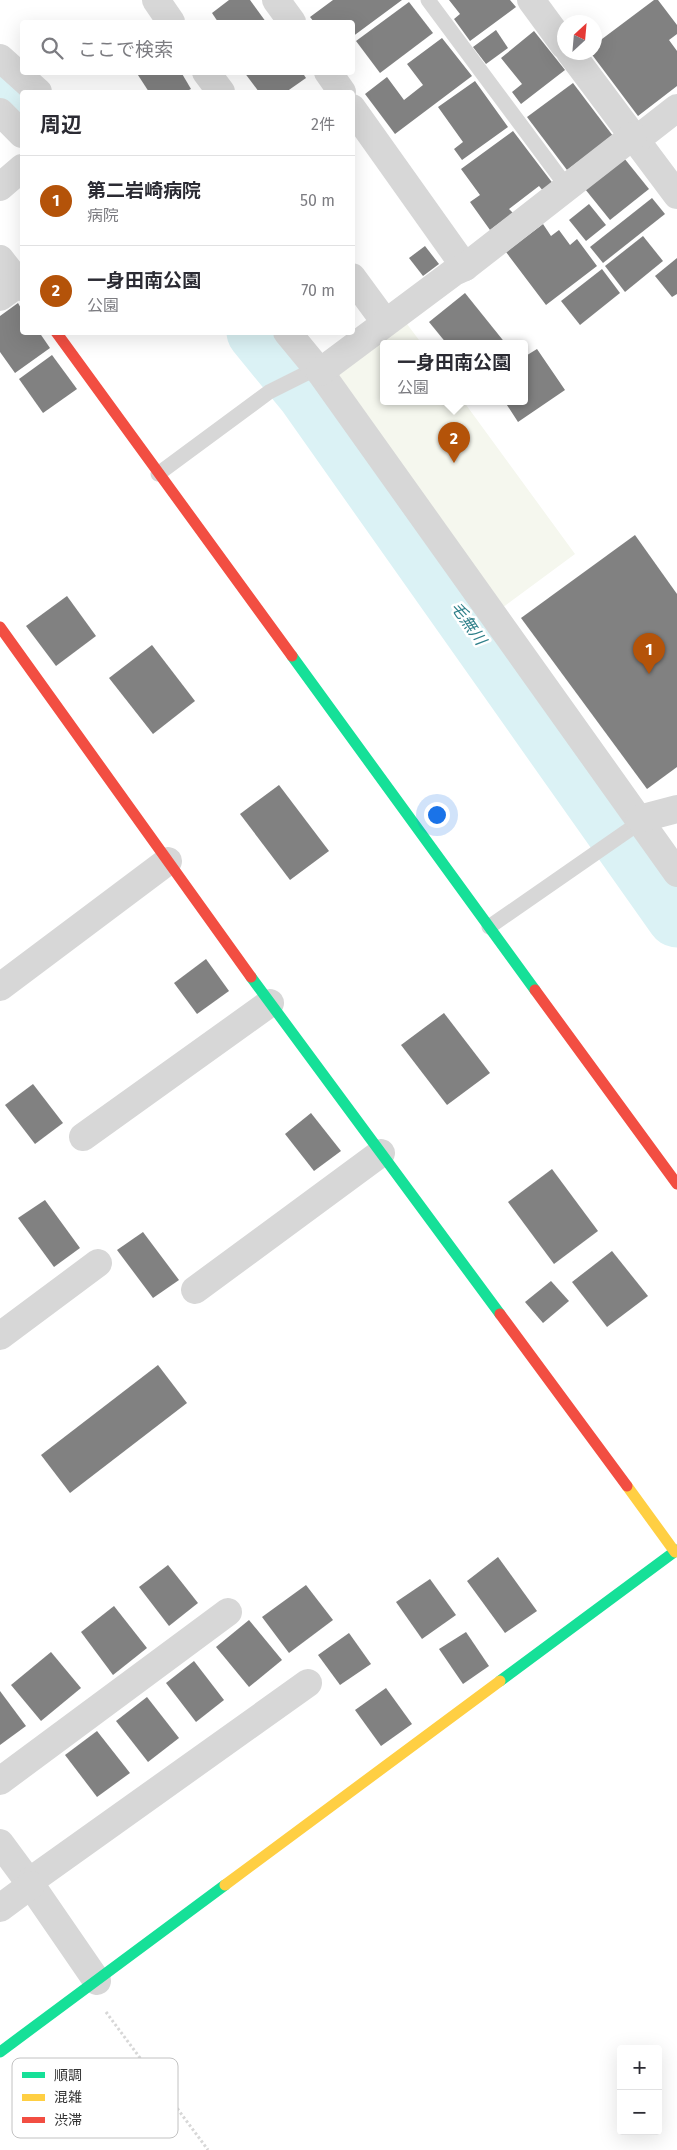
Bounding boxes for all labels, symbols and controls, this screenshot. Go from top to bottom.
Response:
north arrow [557,15,602,60]
search box [20,20,355,75]
icon: search [38,34,66,62]
text: ここで検索 [78,38,173,61]
text: 周辺 [40,112,82,138]
text: 2件 [311,115,335,134]
text: 第二岩崎病院 [87,179,201,202]
text: 1 [52,191,60,210]
text: 50 m [300,191,335,210]
text: 病院 [87,206,119,225]
text: 一身田南公園 [87,269,201,292]
text: 2 [52,281,60,300]
text: 70 m [301,281,335,300]
text: 公園 [87,296,119,315]
popup [380,340,528,405]
text: 一身田南公園 [397,351,511,374]
text: 公園 [397,378,429,397]
pin: 2 [438,422,470,463]
water label: 毛無川 [447,598,491,650]
pin: 1 [633,633,665,674]
your location [424,802,450,828]
map controls [617,2045,662,2135]
button: + [617,2045,662,2090]
legend [12,2058,178,2138]
text: 順調 [54,2067,82,2084]
text: 混雑 [54,2089,82,2106]
button: − [617,2090,662,2135]
text: 渋滞 [54,2112,82,2129]

